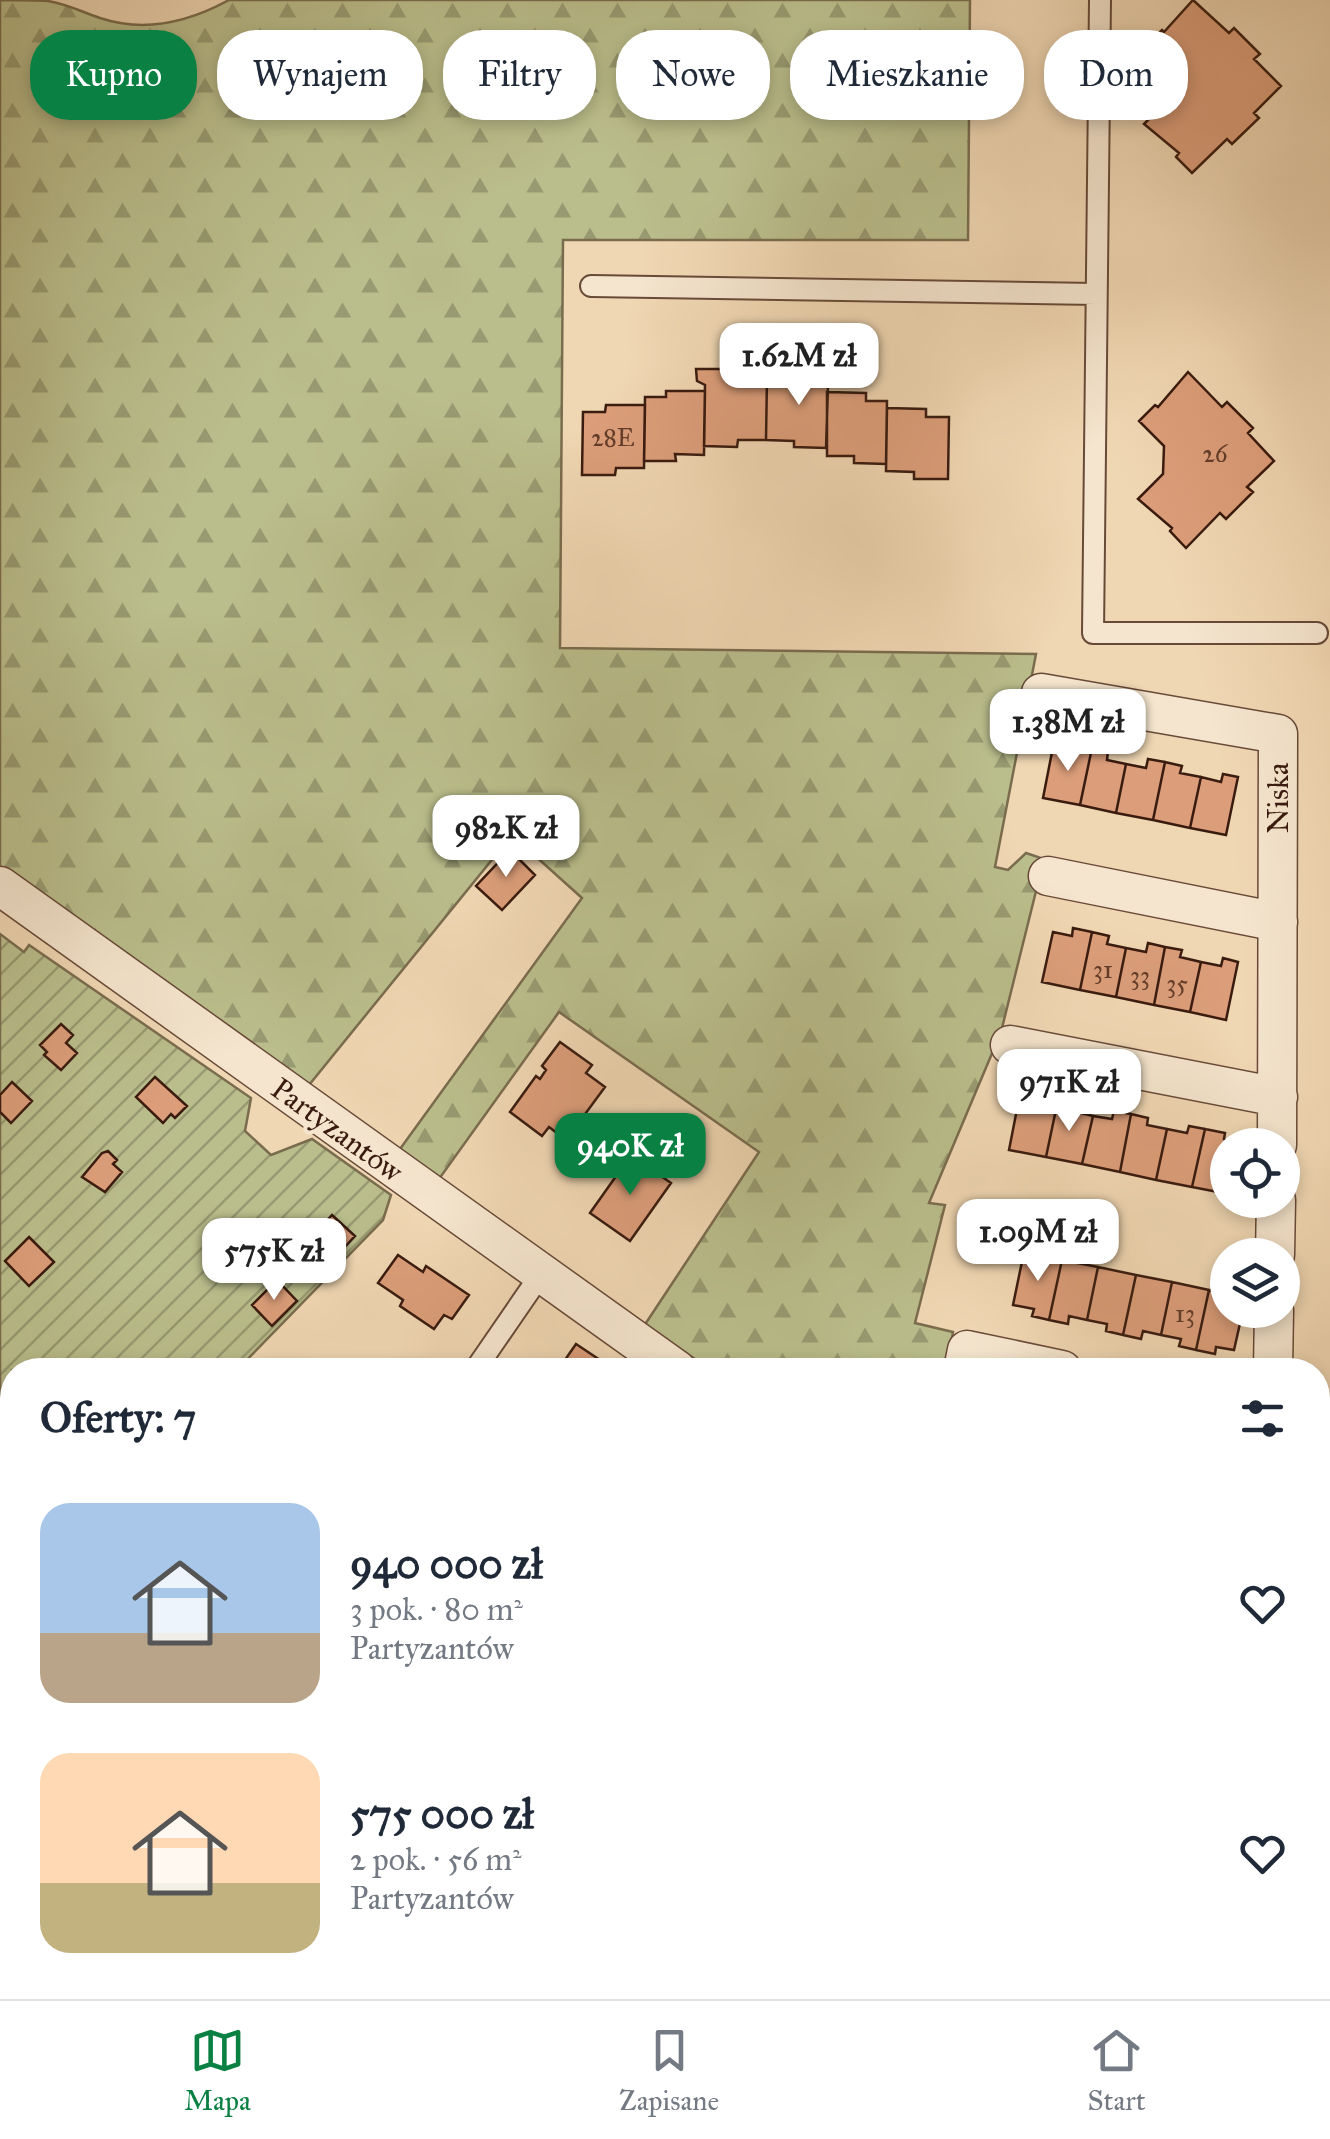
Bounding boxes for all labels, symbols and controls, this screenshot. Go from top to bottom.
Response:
chip: Kupno [30,30,197,120]
chip: Wynajem [217,30,423,120]
chip: Filtry [443,30,596,120]
chip: Nowe [616,30,770,120]
chip: Mieszkanie [790,30,1024,120]
chip: Dom [1044,30,1188,120]
pin: 1.62M zł [696,323,902,408]
text: 1.62M zł [742,336,856,375]
house number: 28E [591,422,635,453]
house number: 26 [1202,438,1229,469]
pin: 1.38M zł [965,689,1171,774]
text: 1.38M zł [1012,702,1124,741]
street label: Niska [1260,762,1296,834]
pin: 982K zł [414,795,598,880]
text: 982K zł [454,808,558,847]
house number: 31 [1093,954,1113,985]
house number: 33 [1130,960,1150,991]
house number: 35 [1166,968,1188,999]
pin: 971K zł [977,1049,1161,1134]
text: 971K zł [1019,1062,1119,1101]
street label: Partyzantów [264,1070,411,1190]
pin: 940K zł [538,1113,722,1198]
text: 940K zł [577,1126,683,1165]
map controls [1210,1128,1300,1328]
button: locate [1210,1128,1300,1218]
pin: 1.09M zł [935,1199,1141,1284]
text: 1.09M zł [979,1212,1097,1251]
pin: 575K zł [182,1218,366,1303]
text: 575K zł [224,1231,324,1270]
button: layers [1210,1238,1300,1328]
house number: 13 [1175,1298,1195,1329]
icon: filters [1235,1391,1290,1446]
text: Oferty: 7 [40,1392,196,1444]
text: 940 000 zł [350,1538,543,1590]
icon: home [120,1543,240,1663]
icon: heart [1235,1576,1290,1631]
text: 3 pok. · 80 m² [350,1590,523,1629]
text: Partyzantów [350,1629,514,1668]
text: 575 000 zł [350,1788,534,1840]
icon: home [120,1793,240,1913]
icon: heart [1235,1826,1290,1881]
text: 2 pok. · 56 m² [350,1840,522,1879]
text: Partyzantów [350,1879,514,1918]
tab: Mapa [184,2023,251,2118]
tab: Zapisane [619,2023,719,2118]
tab: Start [1087,2023,1146,2118]

